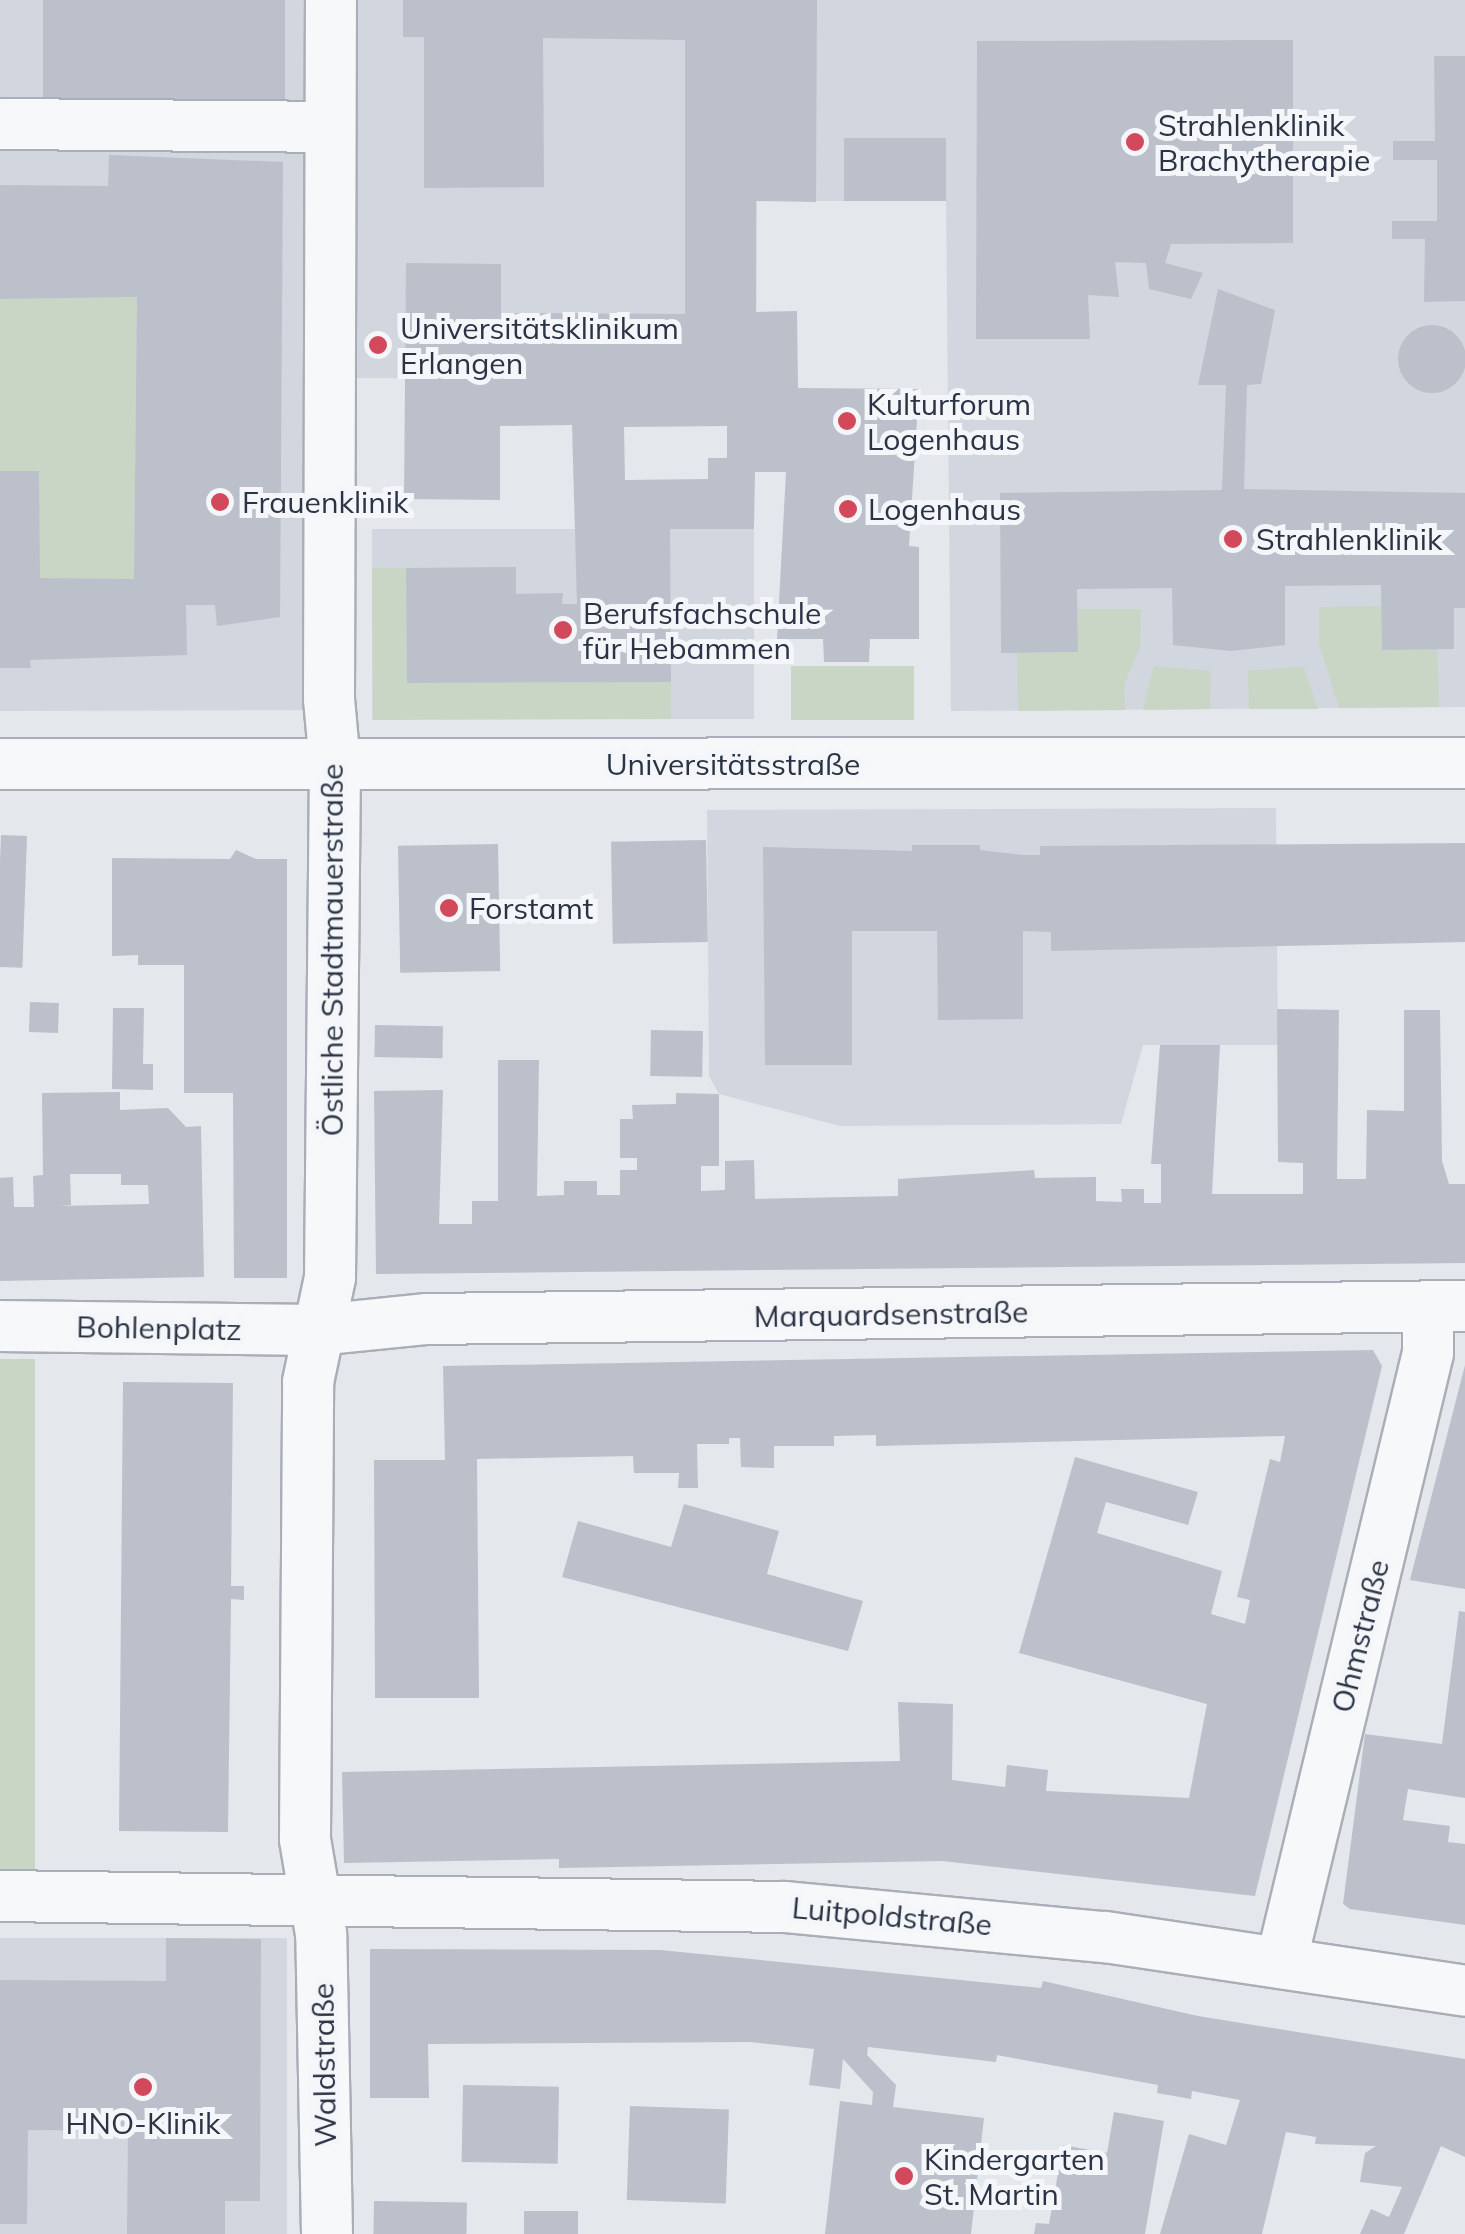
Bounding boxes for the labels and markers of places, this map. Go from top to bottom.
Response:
place label: Strahlenklinik Brachytherapie [1158,107,1370,178]
marker: Strahlenklinik Brachytherapie [1122,129,1148,155]
place label: Universitätsklinikum Erlangen [400,310,679,380]
marker: Universitätsklinikum Erlangen [365,332,391,358]
place label: Kulturforum Logenhaus [867,386,1031,456]
marker: Kulturforum Logenhaus [836,410,858,432]
place label: Frauenklinik [242,484,408,520]
marker: Frauenklinik [207,489,233,515]
place label: Logenhaus [868,491,1021,527]
marker: Logenhaus [837,498,859,520]
place label: Strahlenklinik [1256,521,1442,557]
marker: Strahlenklinik [1220,526,1246,552]
place label: Berufsfachschule für Hebammen [583,595,821,666]
marker: Berufsfachschule für Hebammen [552,619,574,641]
place label: Forstamt [469,890,593,926]
marker: Forstamt [438,897,460,919]
marker: HNO-Klinik [130,2074,156,2100]
place label: HNO-Klinik [66,2105,220,2141]
place label: Kindergarten St. Martin [924,2141,1105,2212]
marker: Kindergarten St. Martin [893,2165,915,2187]

